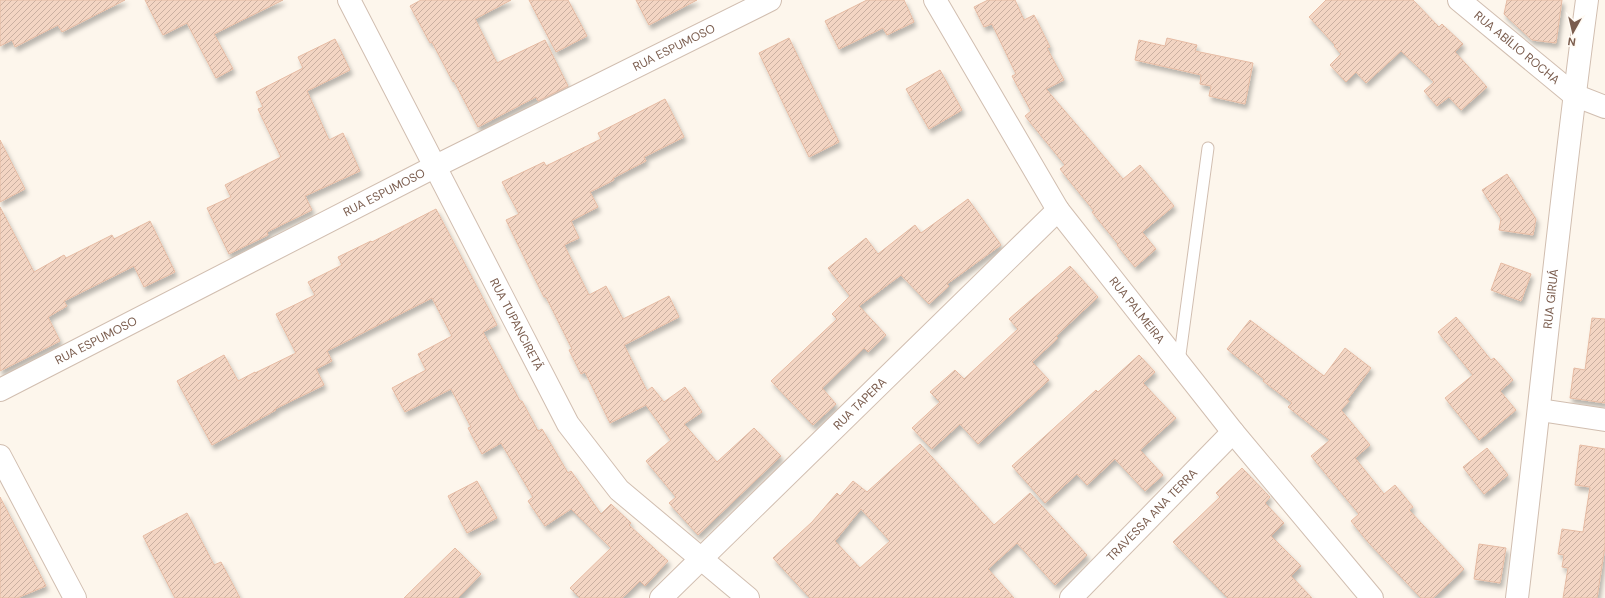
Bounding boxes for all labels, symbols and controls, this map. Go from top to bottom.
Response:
street label: RUA ABÍLIO ROCHA [1471,8,1563,88]
north arrow [1553,12,1593,52]
street label: RUA ESPUMOSO [630,20,718,75]
text: N [1567,34,1577,49]
street label: RUA ESPUMOSO [341,165,428,220]
street label: RUA GIRUÁ [1540,268,1562,330]
street label: RUA PALMEIRA [1106,274,1168,347]
street label: RUA TUPANCIRETÃ [486,275,547,373]
street label: RUA ESPUMOSO [52,313,140,368]
street label: RUA TAPERA [830,374,890,433]
street label: TRAVESSA ANA TERRA [1103,465,1201,565]

